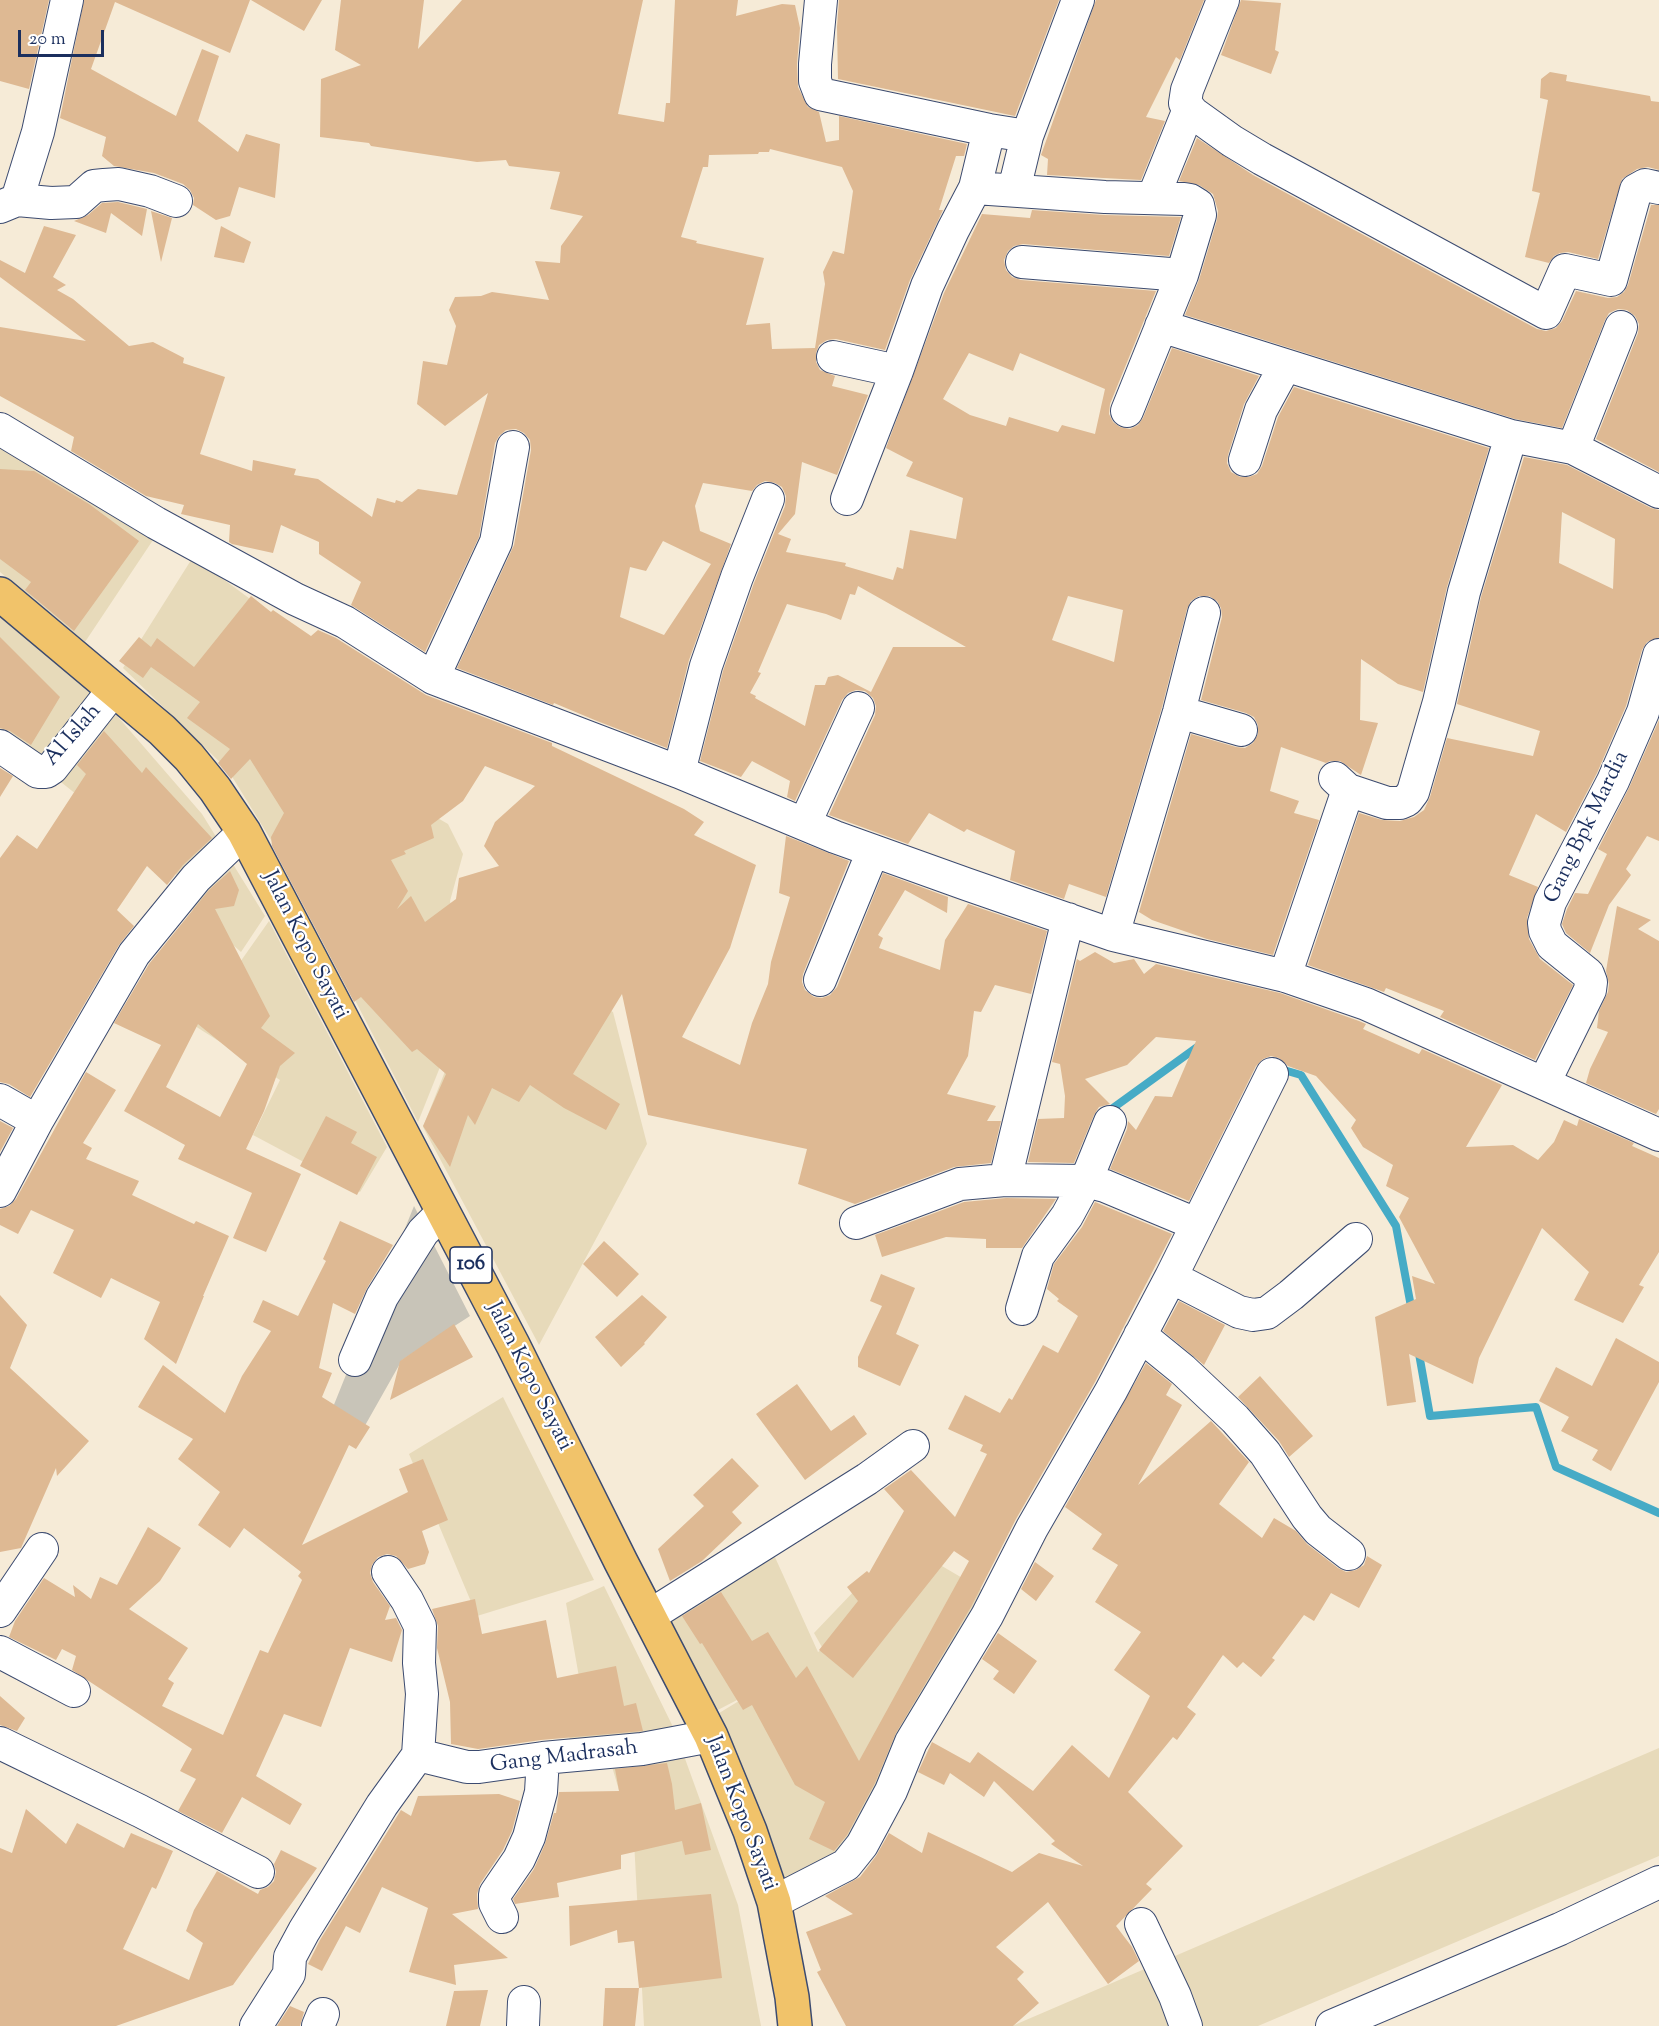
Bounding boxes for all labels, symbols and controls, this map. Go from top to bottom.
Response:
scale bar [21,18,106,56]
text: 20 m [29,27,66,53]
street label: Al Islah [40,700,108,772]
street label: Gang Bpk Mardia [1540,748,1636,908]
street label: Jalan Kopo Sayati [255,867,353,1025]
road number: 106 [450,1247,492,1283]
street label: Jalan Kopo Sayati [479,1298,577,1456]
street label: Jalan Kopo Sayati [698,1733,782,1895]
street label: Gang Madrasah [489,1736,639,1780]

